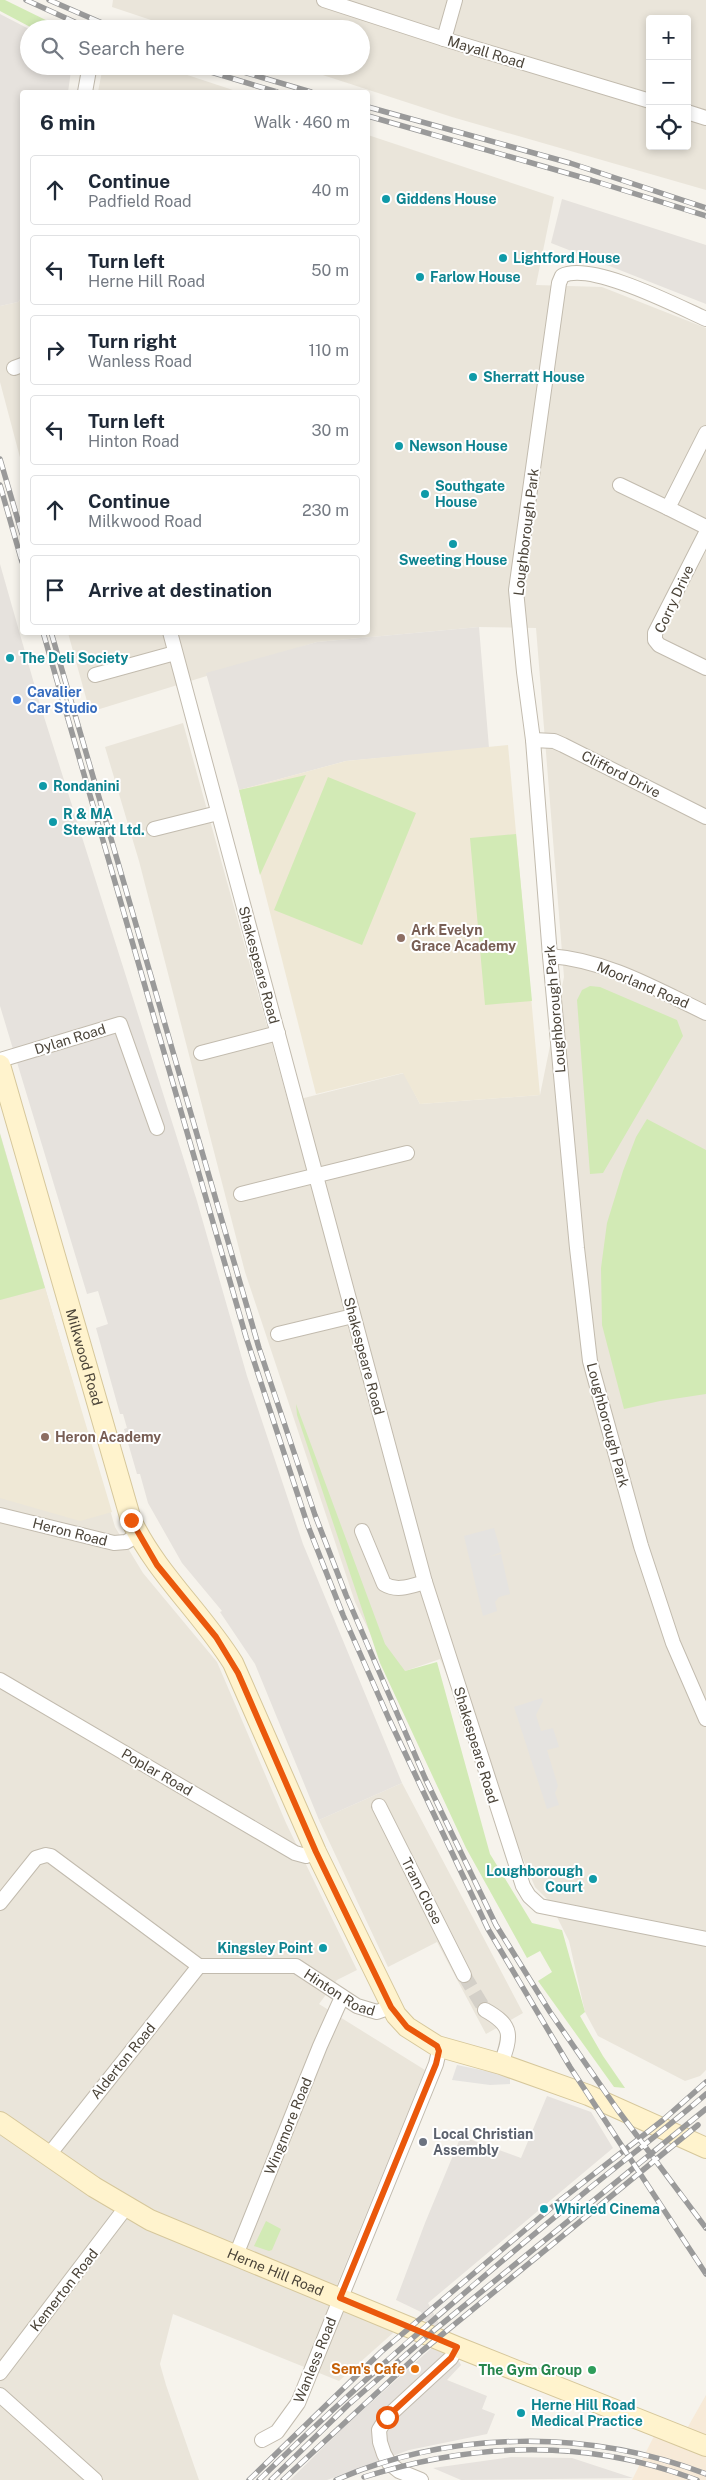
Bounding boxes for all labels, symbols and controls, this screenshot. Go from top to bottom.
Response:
map controls [646,15,691,150]
button: + [646,15,691,60]
search box [20,20,370,75]
street label: Mayall Road [446,33,526,71]
icon: search [38,34,66,62]
text: Search here [78,37,185,59]
button: − [646,60,691,105]
button: locate [646,105,691,150]
text: 6 min [40,110,96,135]
text: Walk · 460 m [254,113,350,132]
text: Continue [88,170,170,192]
icon: ahead [41,176,69,204]
text: 40 m [311,181,349,200]
place label: Giddens House [396,191,497,207]
text: Padfield Road [88,192,192,211]
marker: Giddens House [380,193,392,205]
text: Turn left [88,250,165,272]
place label: Lightford House [513,250,620,266]
marker: Lightford House [497,252,509,264]
icon: left [41,256,69,284]
text: 50 m [311,261,349,280]
place label: Farlow House [430,269,521,285]
marker: Farlow House [414,271,426,283]
text: Herne Hill Road [88,272,205,291]
text: Turn right [88,330,177,352]
icon: right [41,336,69,364]
text: 110 m [308,341,349,360]
text: Wanless Road [88,352,192,371]
place label: Sherratt House [483,369,585,385]
marker: Sherratt House [467,371,479,383]
text: Turn left [88,410,165,432]
icon: left [41,416,69,444]
text: 30 m [312,421,349,440]
text: Hinton Road [88,432,179,451]
place label: Newson House [409,438,508,454]
marker: Newson House [393,440,405,452]
street label: Loughborough Park [510,467,542,597]
place label: Southgate House [435,478,505,510]
marker: Southgate House [419,488,431,500]
text: Continue [88,490,170,512]
icon: ahead [41,496,69,524]
text: 230 m [302,501,349,520]
text: Milkwood Road [88,512,202,531]
marker: Sweeting House [447,538,459,550]
place label: Sweeting House [399,552,507,568]
street label: Corry Drive [651,562,697,635]
icon: arrive [41,576,69,604]
text: Arrive at destination [88,579,272,601]
place label: The Deli Society [20,650,128,666]
marker: The Deli Society [4,652,16,664]
place label: Cavalier Car Studio [27,684,98,716]
marker: Cavalier Car Studio [11,694,23,706]
street label: Clifford Drive [579,747,663,801]
place label: Rondanini [53,778,119,794]
marker: Rondanini [37,780,49,792]
place label: R & MA Stewart Ltd. [63,806,145,838]
marker: R & MA Stewart Ltd. [47,816,59,828]
street label: Shakespeare Road [236,904,282,1026]
place label: Ark Evelyn Grace Academy [411,922,516,954]
marker: Ark Evelyn Grace Academy [395,932,407,944]
street label: Loughborough Park [541,944,569,1074]
street label: Moorland Road [595,958,691,1012]
street label: Dylan Road [32,1021,108,1057]
street label: Shakespeare Road [341,1295,387,1417]
street label: Milkwood Road [63,1307,106,1407]
street label: Loughborough Park [584,1361,632,1489]
place label: Heron Academy [55,1429,161,1445]
marker: Heron Academy [39,1431,51,1443]
route end [120,1509,143,1532]
street label: Heron Road [31,1515,109,1549]
street label: Shakespeare Road [451,1685,501,1805]
street label: Poplar Road [119,1745,195,1799]
street label: Tram Close [398,1855,446,1927]
place label: Loughborough Court [486,1863,583,1895]
marker: Loughborough Court [587,1873,599,1885]
place label: Kingsley Point [217,1940,313,1956]
marker: Kingsley Point [317,1942,329,1954]
street label: Hinton Road [301,1966,377,2019]
street label: Alderton Road [87,2020,159,2102]
street label: Wingmore Road [261,2075,315,2177]
place label: Local Christian Assembly [433,2126,533,2158]
marker: Local Christian Assembly [417,2136,429,2148]
place label: Whirled Cinema [554,2201,660,2217]
marker: Whirled Cinema [538,2203,550,2215]
street label: Herne Hill Road [225,2245,326,2299]
street label: Kemerton Road [27,2246,101,2334]
street label: Wanless Road [291,2315,339,2405]
place label: Sem's Cafe [331,2361,405,2377]
place label: The Gym Group [478,2362,582,2378]
marker: Sem's Cafe [409,2363,421,2375]
marker: The Gym Group [586,2364,598,2376]
place label: Herne Hill Road Medical Practice [531,2397,643,2429]
route start [376,2406,399,2429]
marker: Herne Hill Road Medical Practice [515,2407,527,2419]

